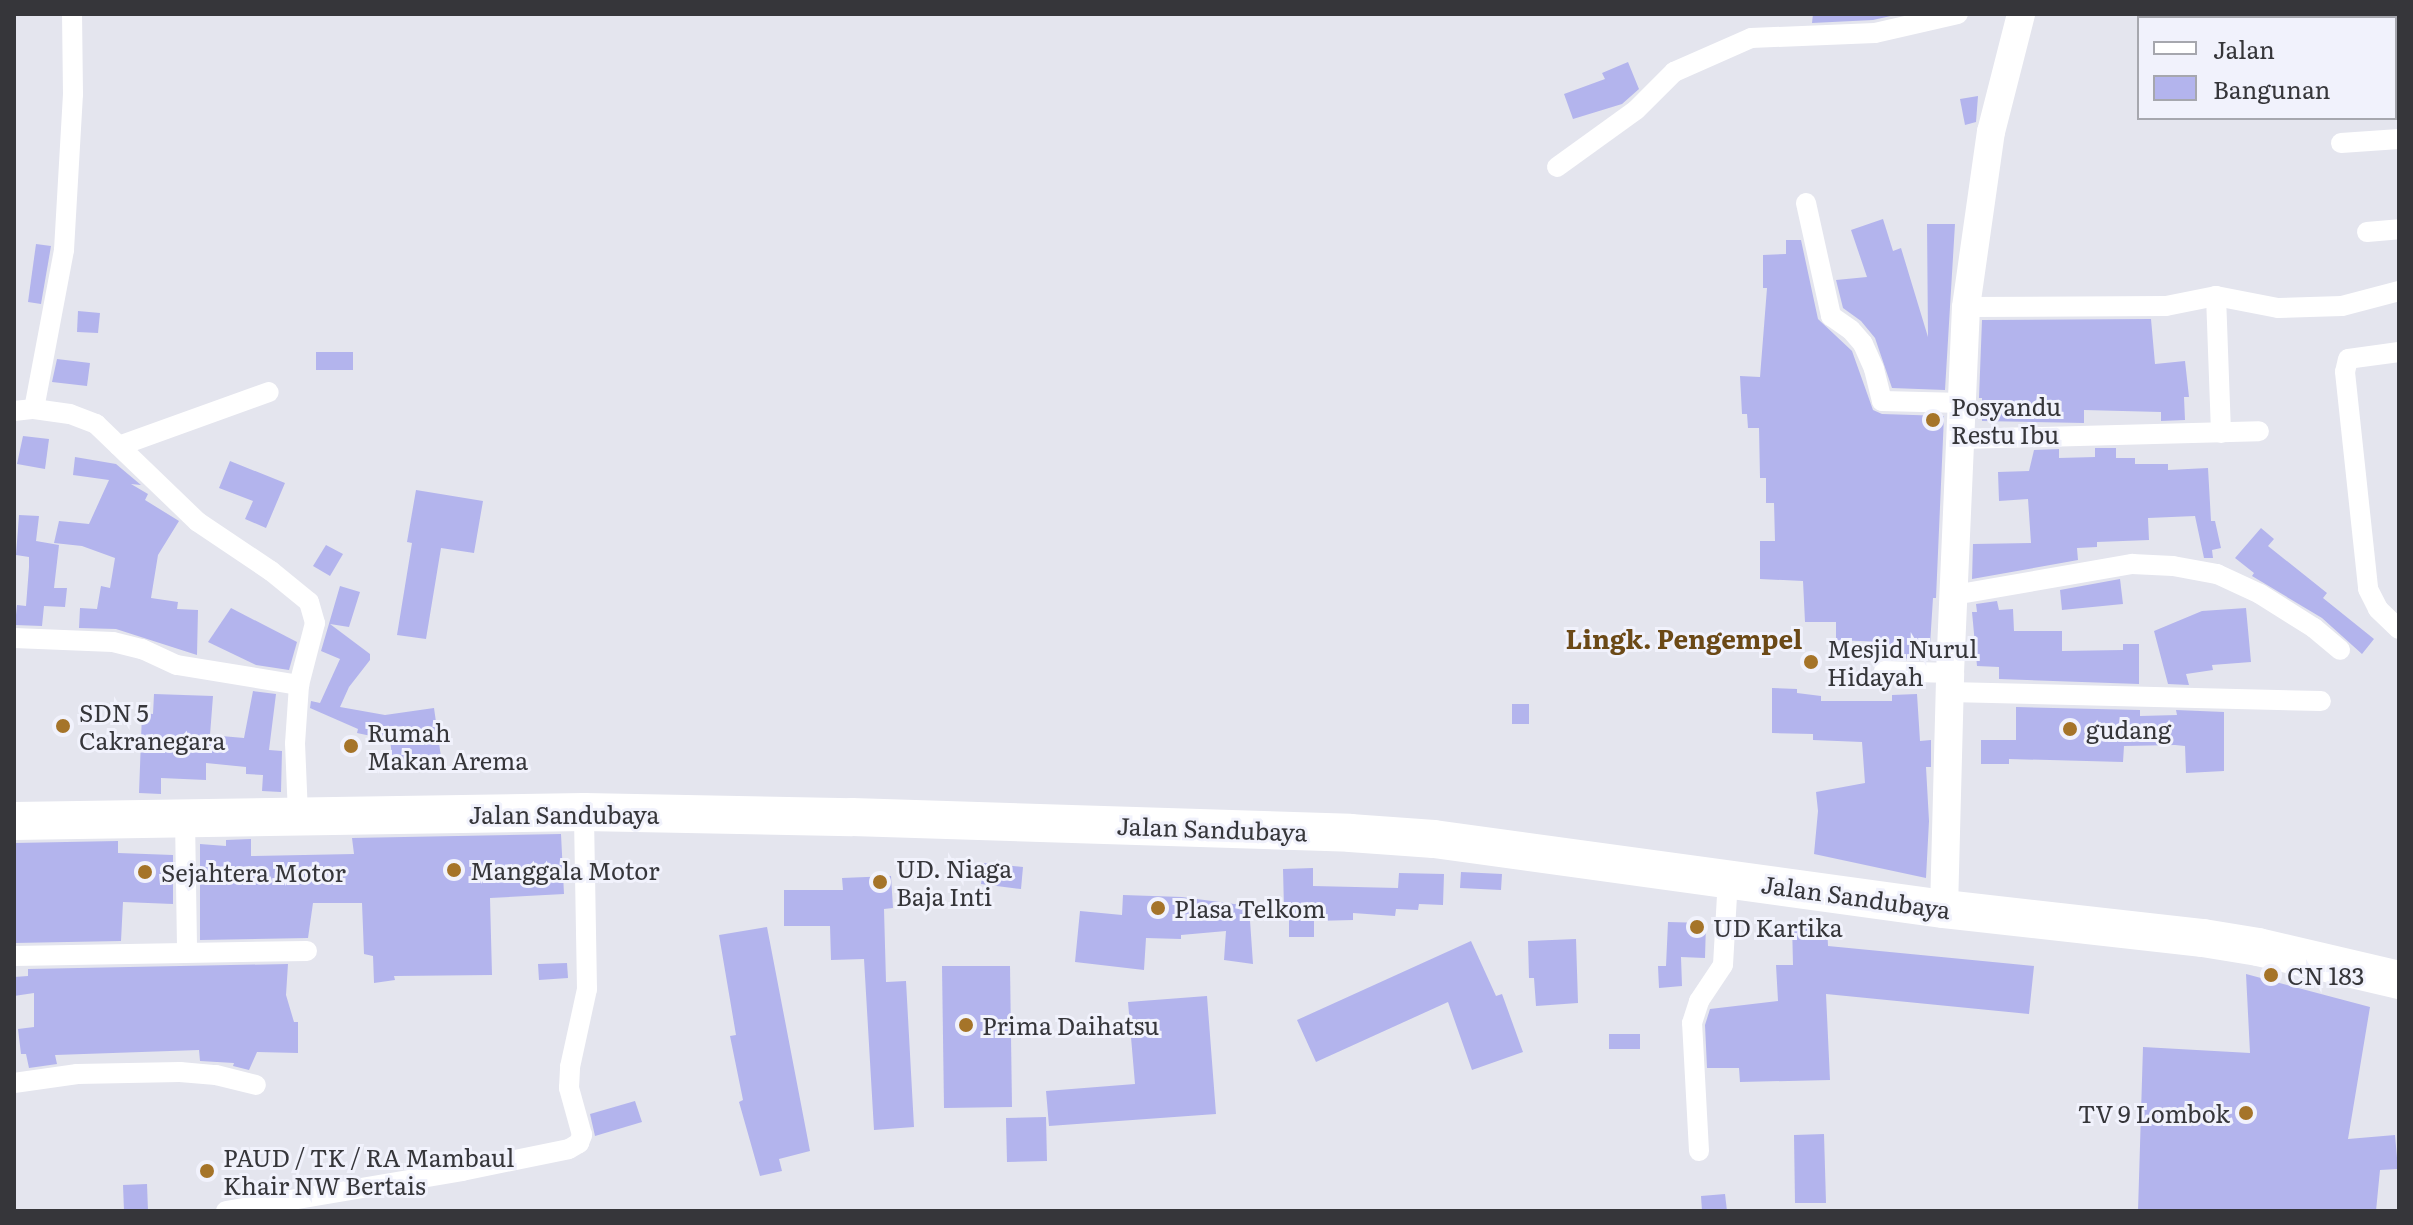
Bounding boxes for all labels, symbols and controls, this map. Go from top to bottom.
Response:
legend [2137,16,2397,120]
text: Jalan [2213,31,2275,66]
text: Bangunan [2213,71,2331,106]
place label: Posyandu Restu Ibu [1951,392,2061,448]
marker: Posyandu Restu Ibu [1922,409,1944,431]
district label: Lingk. Pengempel [1566,622,1802,654]
place label: Mesjid Nurul Hidayah [1827,634,1977,690]
marker: Mesjid Nurul Hidayah [1802,653,1820,671]
place label: SDN 5 Cakranegara [79,698,225,754]
place label: gudang [2086,715,2171,743]
marker: SDN 5 Cakranegara [54,717,72,735]
place label: Rumah Makan Arema [367,718,528,774]
marker: gudang [2061,720,2079,738]
marker: Rumah Makan Arema [342,737,360,755]
street label: Jalan Sandubaya [469,800,659,828]
street label: Jalan Sandubaya [1116,810,1308,846]
place label: UD. Niaga Baja Inti [896,854,1012,910]
place label: Manggala Motor [470,856,659,884]
place label: Sejahtera Motor [161,858,346,886]
marker: Manggala Motor [445,861,463,879]
marker: Sejahtera Motor [136,863,154,881]
street label: Jalan Sandubaya [1759,868,1953,924]
marker: UD. Niaga Baja Inti [871,873,889,891]
place label: Plasa Telkom [1174,894,1325,922]
marker: Plasa Telkom [1149,899,1167,917]
place label: UD Kartika [1713,913,1843,941]
marker: UD Kartika [1688,918,1706,936]
place label: CN 183 [2287,961,2365,989]
marker: CN 183 [2262,966,2280,984]
place label: Prima Daihatsu [982,1011,1159,1039]
marker: Prima Daihatsu [957,1016,975,1034]
place label: TV 9 Lombok [2078,1099,2230,1127]
marker: TV 9 Lombok [2237,1104,2255,1122]
place label: PAUD / TK / RA Mambaul Khair NW Bertais [223,1143,514,1199]
marker: PAUD / TK / RA Mambaul Khair NW Bertais [198,1162,216,1180]

